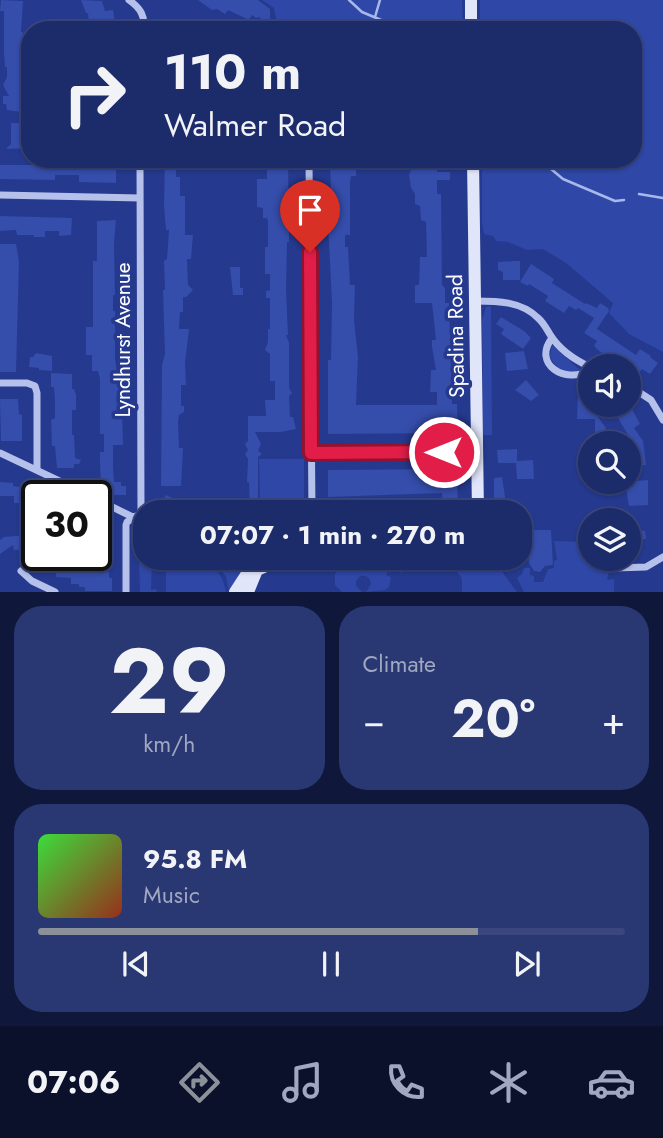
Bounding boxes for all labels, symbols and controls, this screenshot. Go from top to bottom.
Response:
text: 110 m [164,37,301,107]
icon: right [49,49,140,140]
text: Walmer Road [164,102,346,148]
pin [280,180,340,252]
icon: arrive [291,191,329,229]
street label: Lyndhurst Avenue [108,262,138,418]
street label: Spadina Road [440,274,472,398]
map controls [578,354,641,571]
button: sound [578,354,641,417]
position arrow [407,415,481,489]
button: search [578,431,641,494]
speed limit sign: 30 [21,480,112,571]
button: layers [578,508,641,571]
text: 07:07 · 1 min · 270 m [200,516,465,554]
text: 29 [109,616,230,747]
text: Climate [363,647,436,681]
text: 20° [451,681,535,757]
text: − [363,693,385,748]
text: + [602,693,625,748]
text: km/h [143,727,195,761]
text: 95.8 FM [143,840,247,878]
text: Music [143,878,200,912]
icon: previous [117,945,155,983]
icon: pause [312,945,350,983]
icon: next [508,945,546,983]
icon: directions [175,1058,224,1107]
icon: music [278,1058,327,1107]
icon: phone [381,1058,430,1107]
icon: climate [484,1058,533,1107]
icon: car [587,1058,636,1107]
text: 07:06 [27,1059,120,1105]

